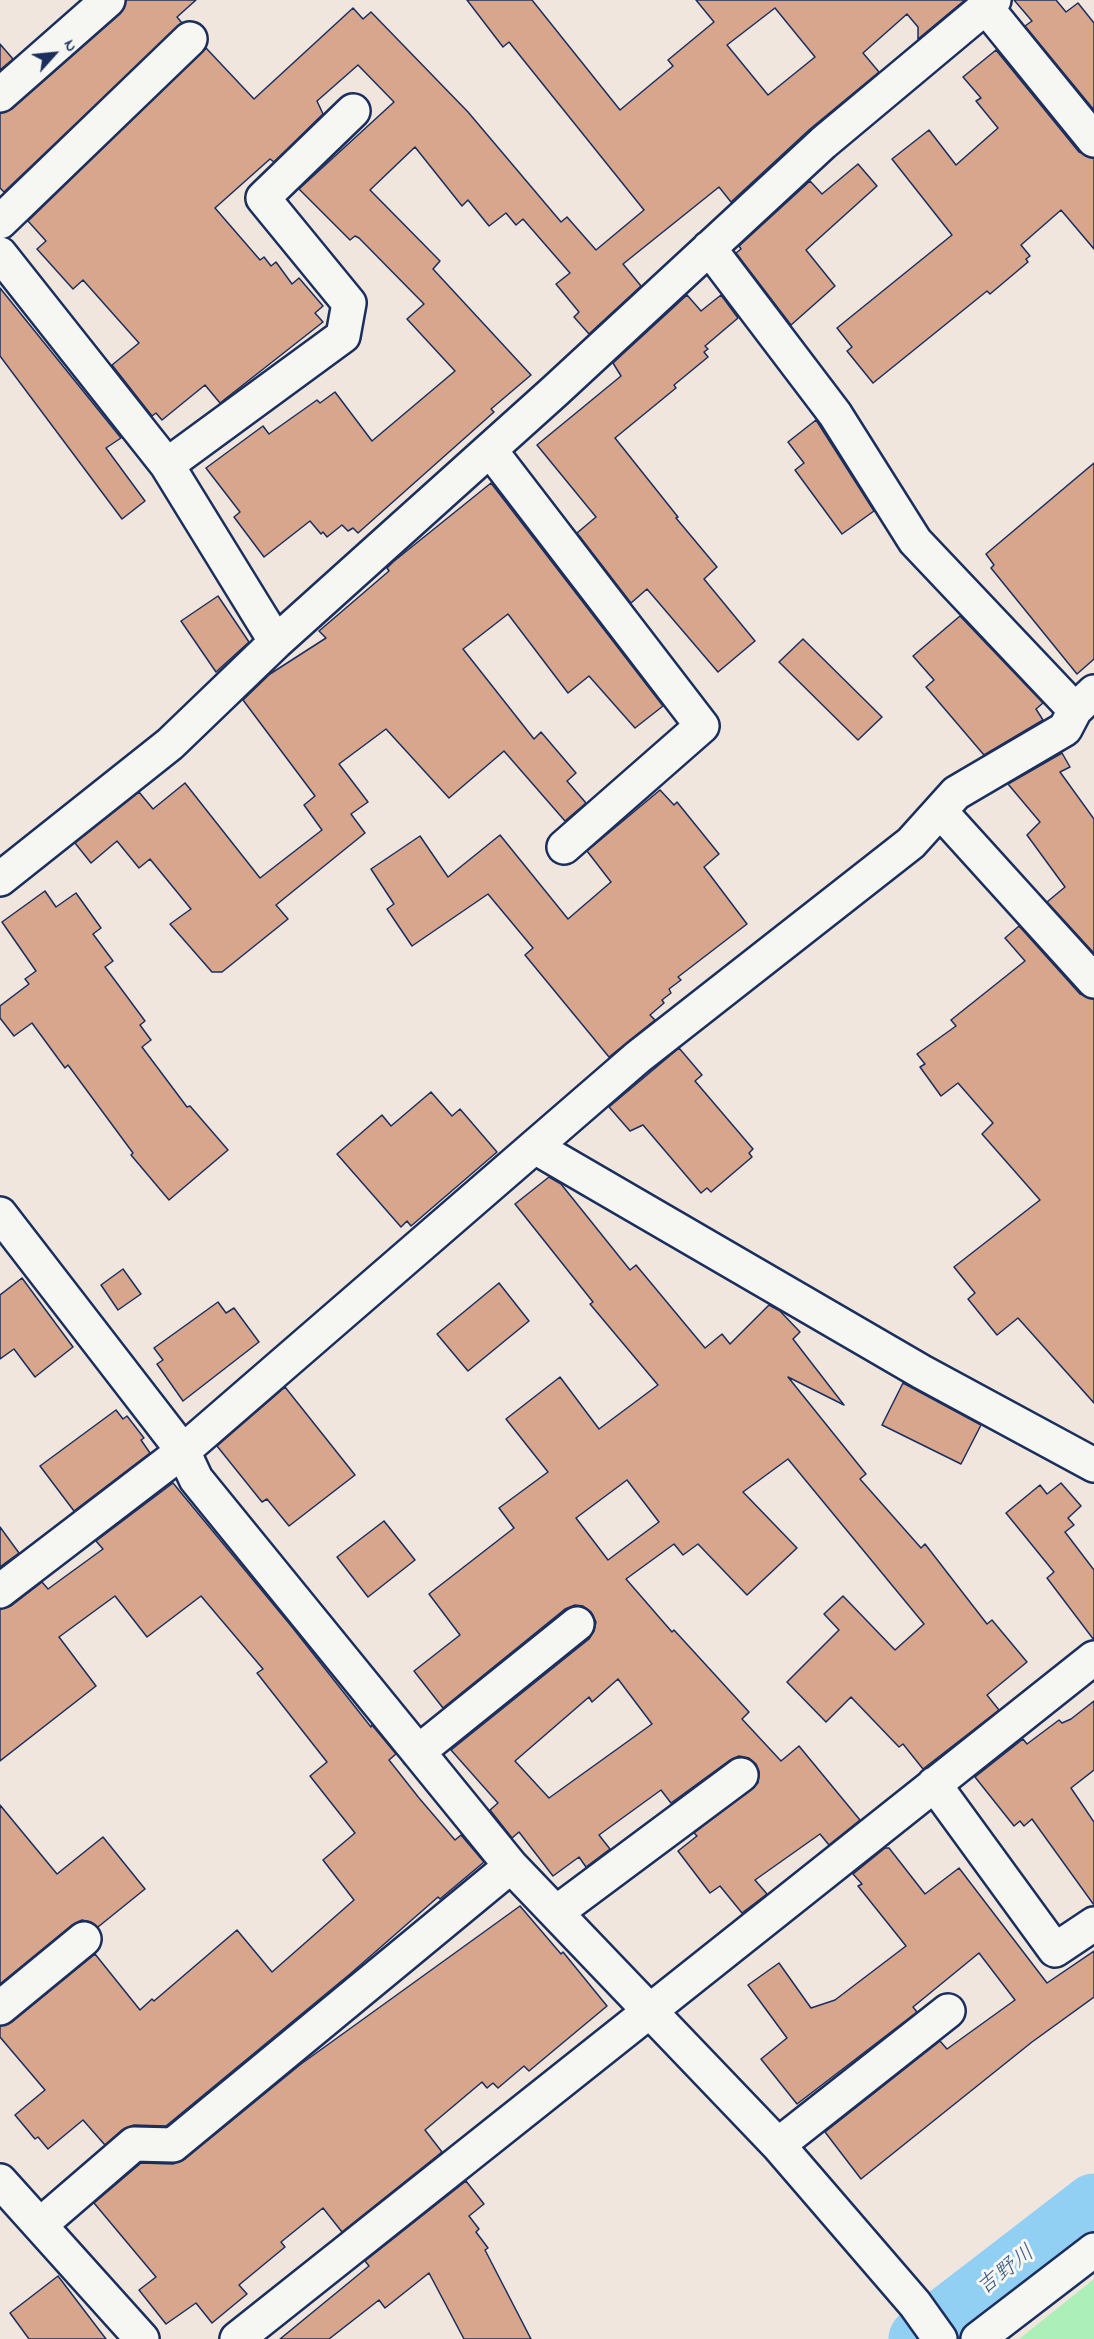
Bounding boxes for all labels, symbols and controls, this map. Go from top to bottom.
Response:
north arrow [24,24,84,84]
text: N [57,36,83,56]
water label: 吉野川 [973,2241,1041,2303]

